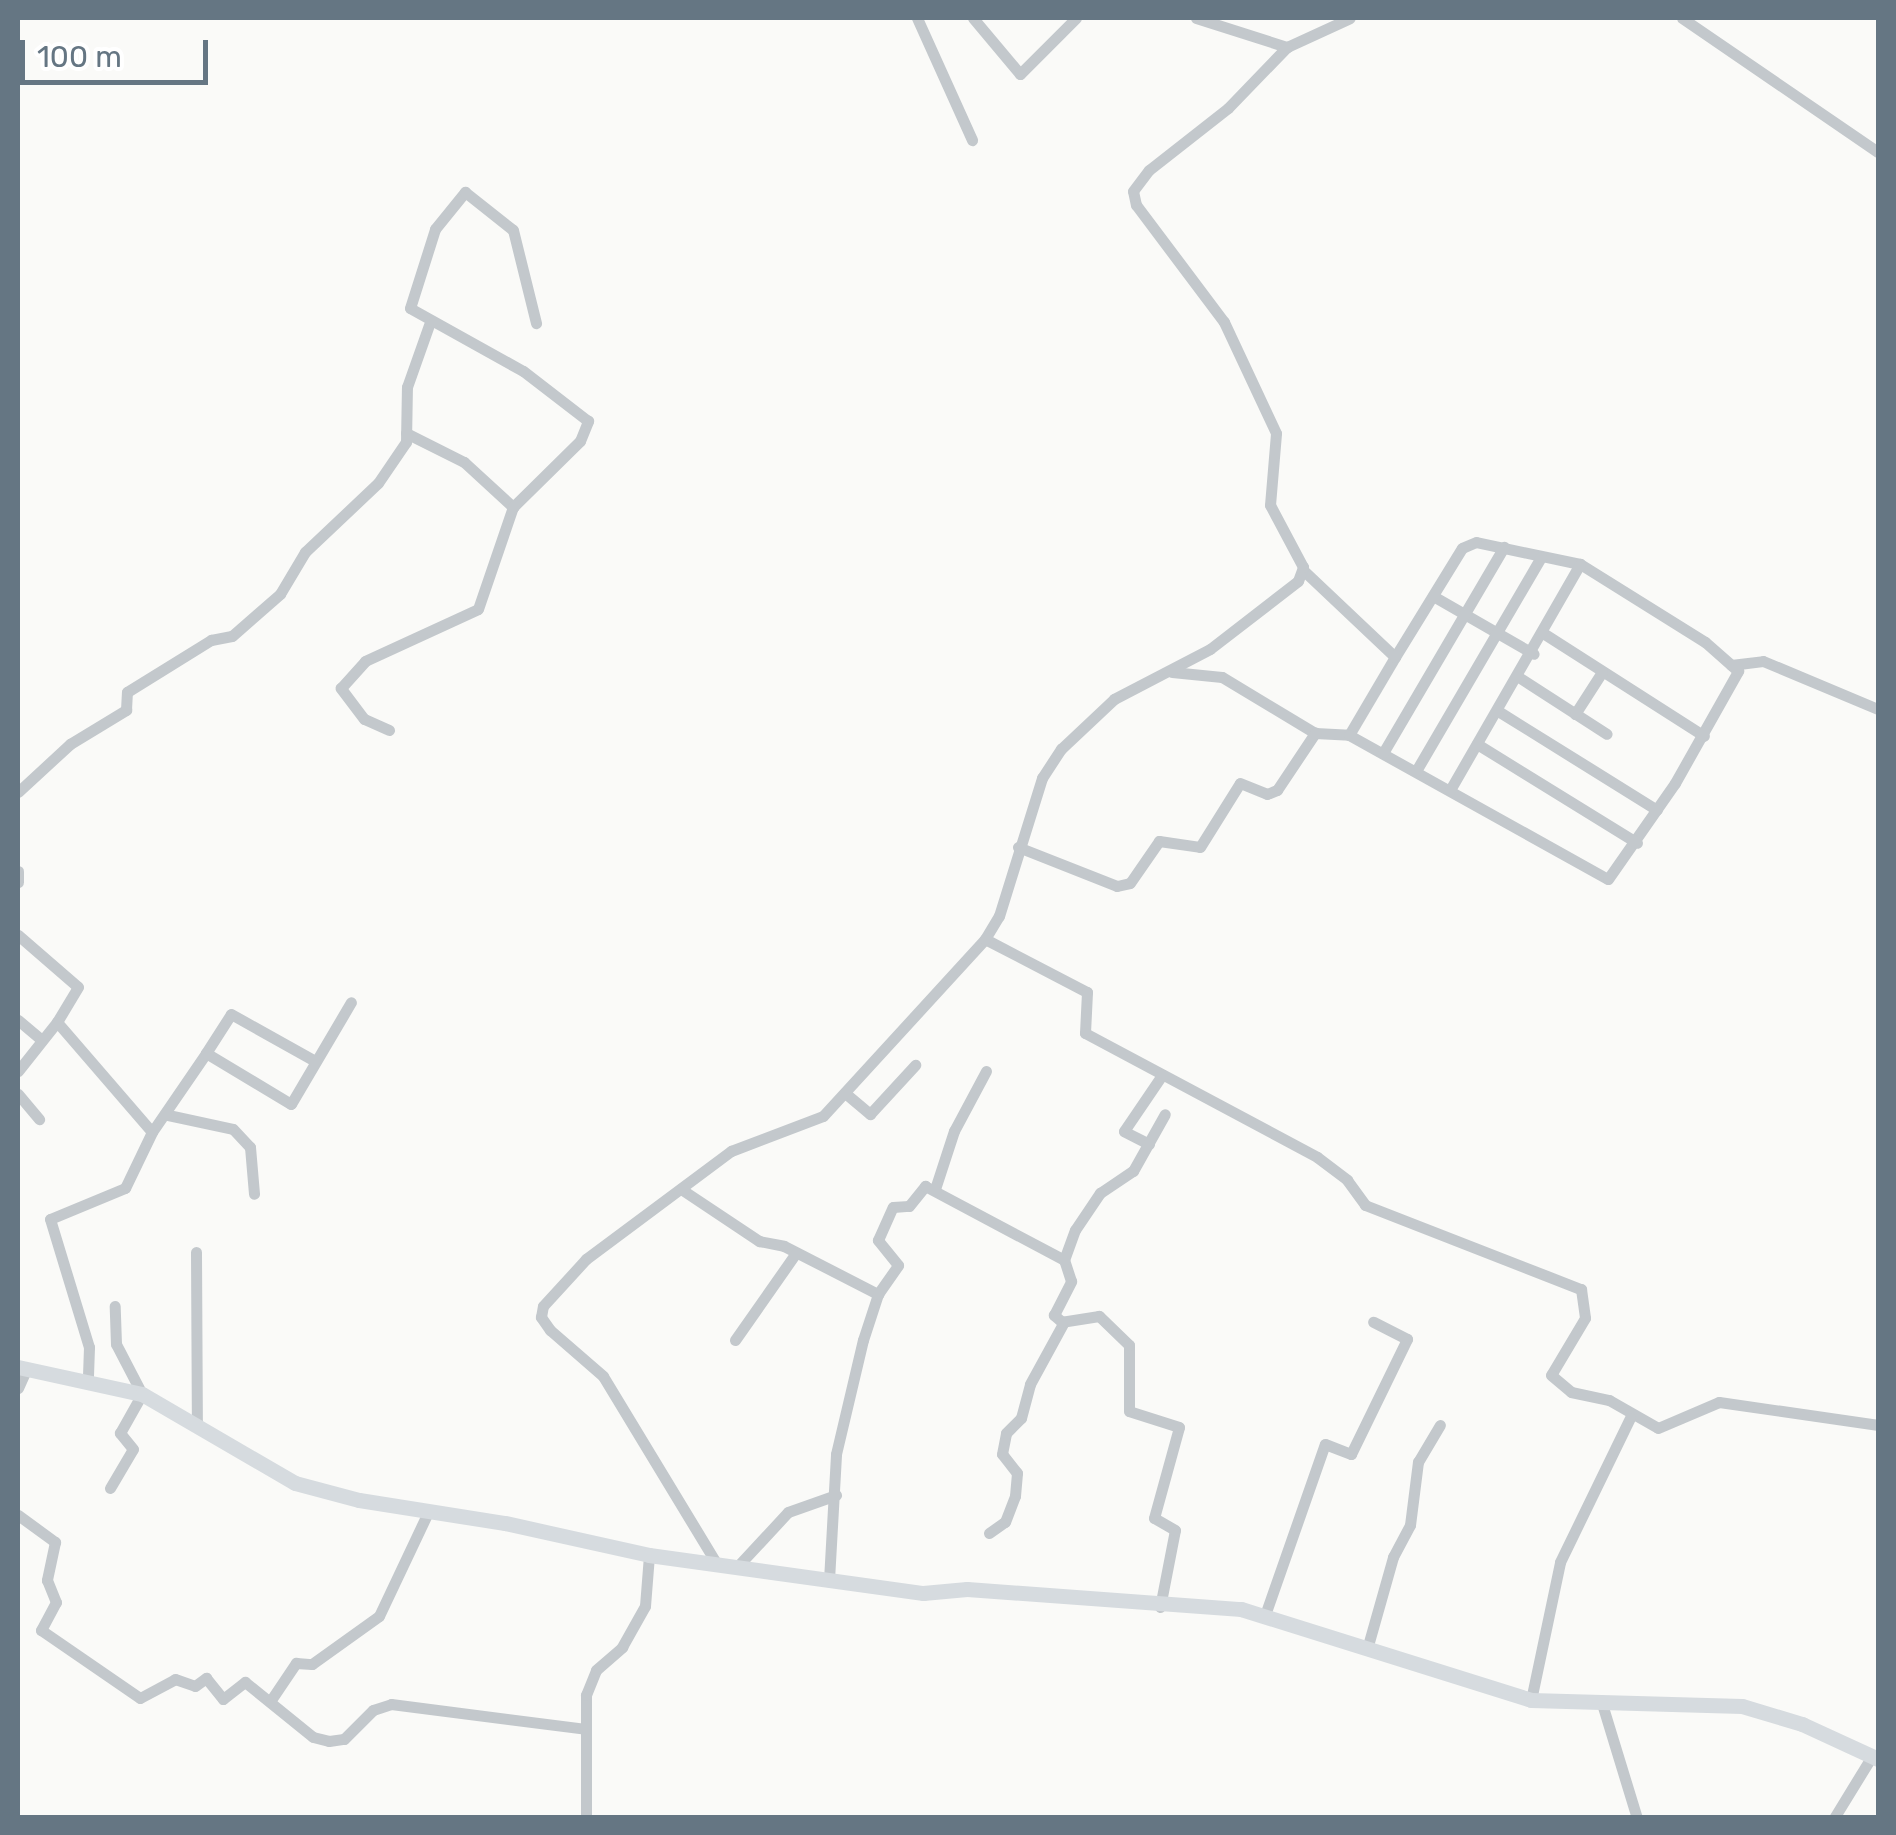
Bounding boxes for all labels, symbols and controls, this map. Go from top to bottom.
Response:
scale bar [25,20,212,82]
text: 100 m [37,39,122,75]

